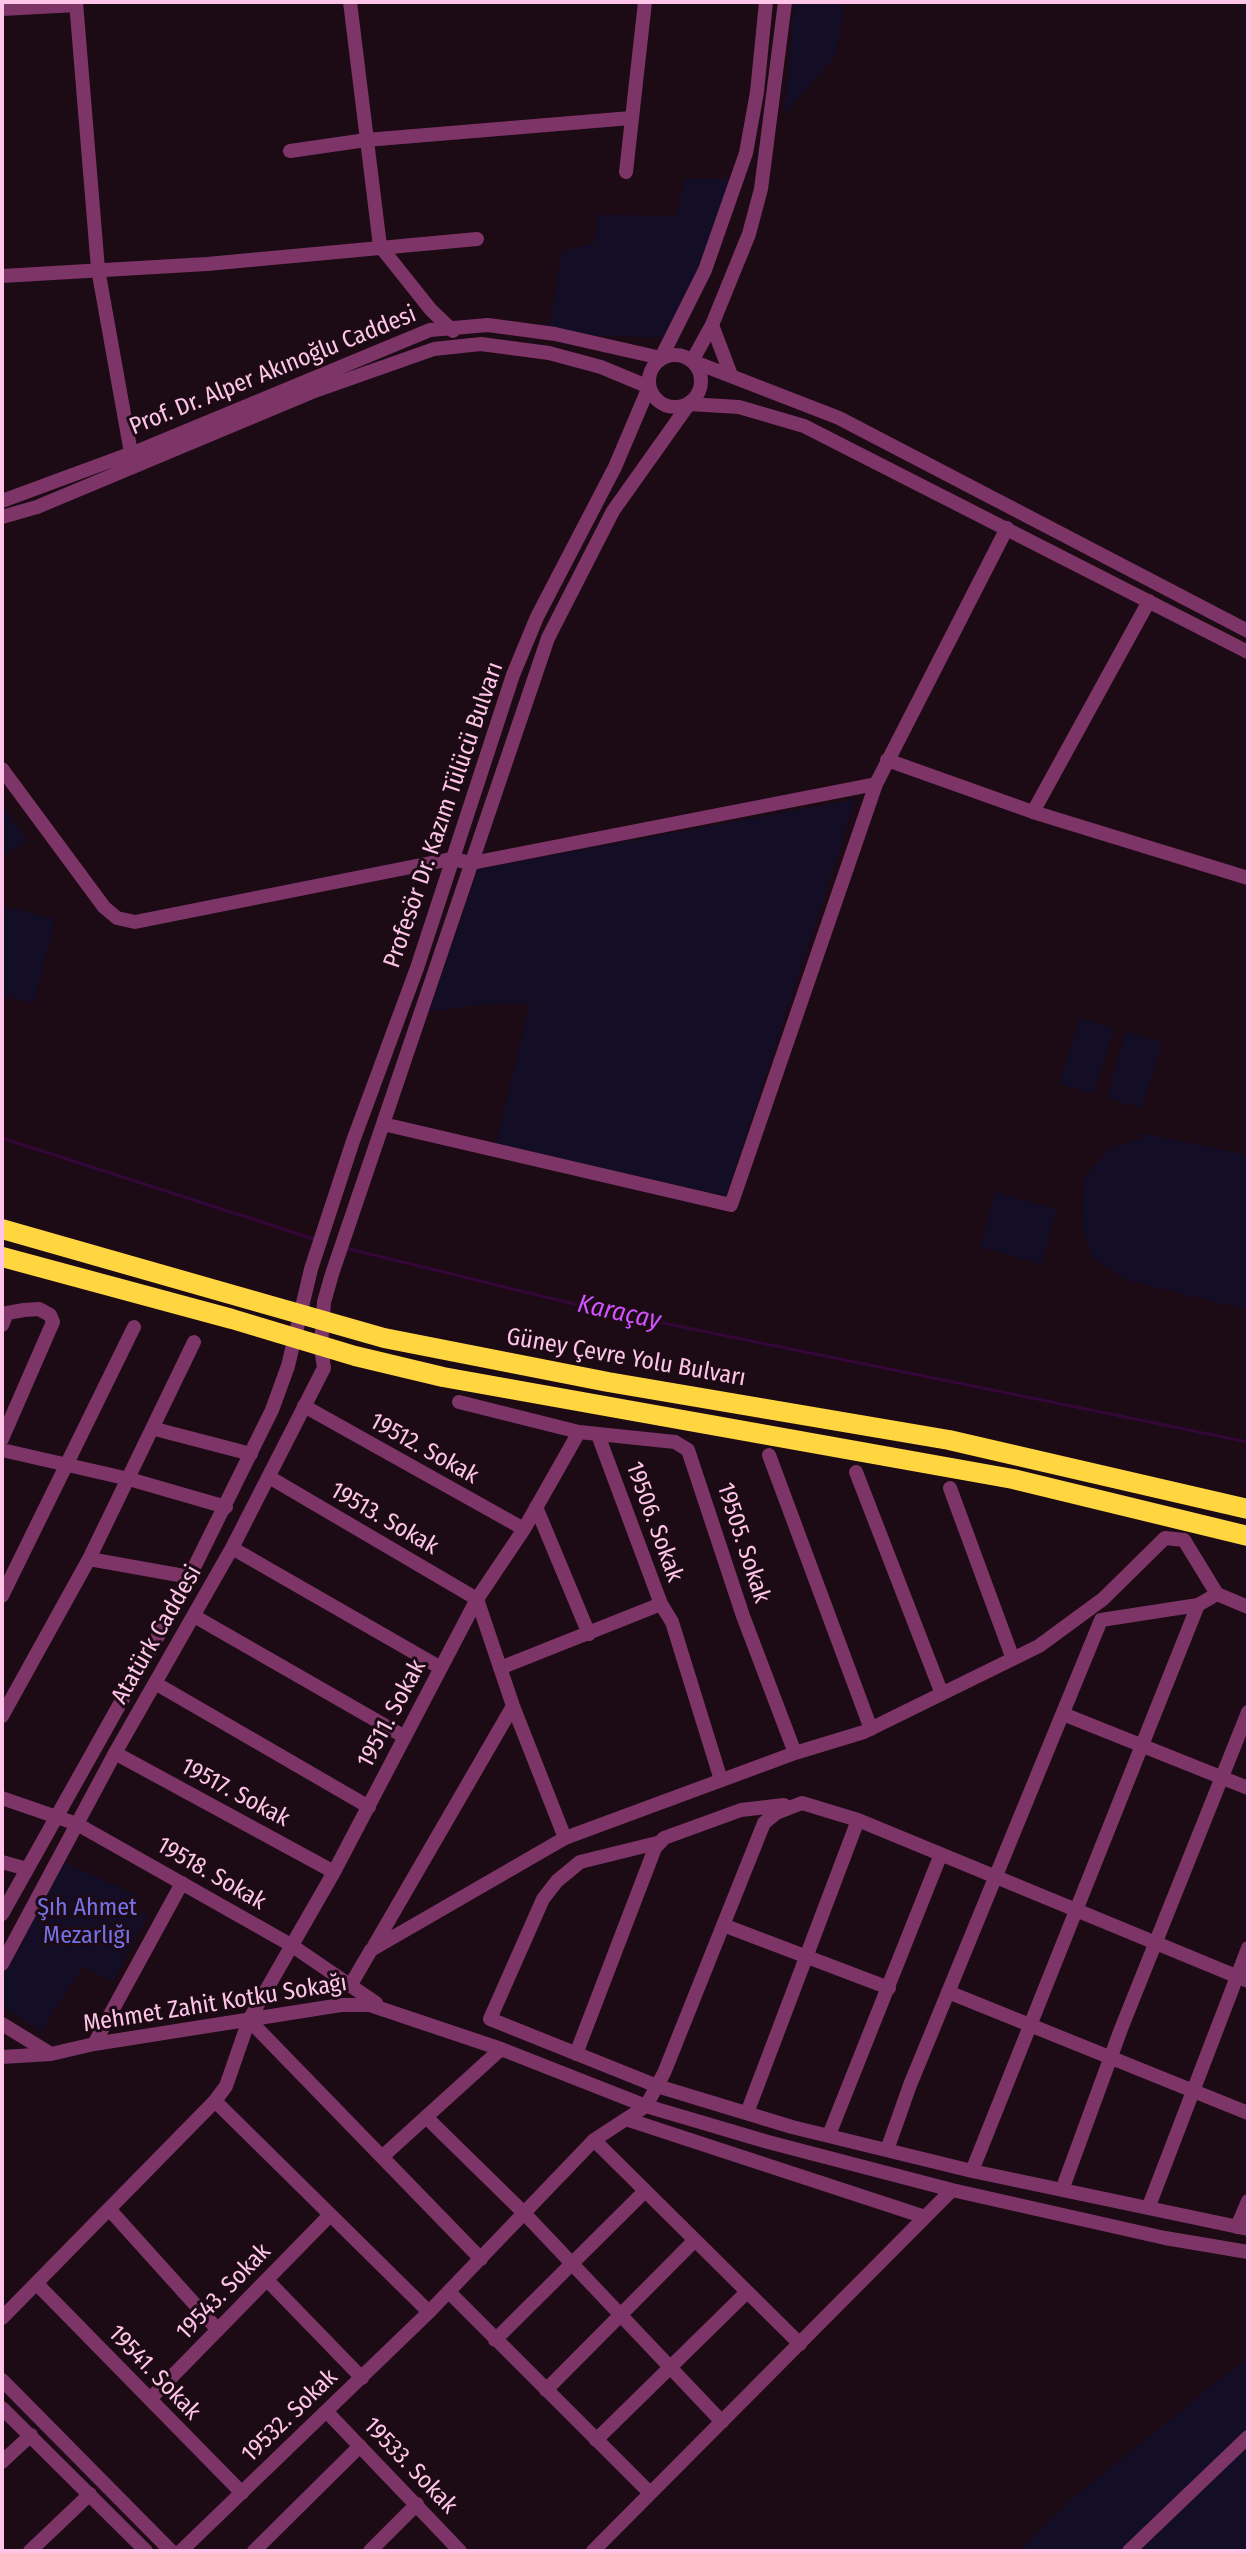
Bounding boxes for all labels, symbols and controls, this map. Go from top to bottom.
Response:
street label: Prof. Dr. Alper Akınoğlu Caddesi [126,300,420,442]
street label: Profesör Dr. Kazım Tülücü Bulvarı [378,658,510,972]
water label: Karaçay [575,1289,663,1337]
street label: Güney Çevre Yolu Bulvarı [504,1323,748,1393]
street label: 19512. Sokak [365,1407,483,1491]
street label: 19506. Sokak [619,1458,689,1586]
street label: 19513. Sokak [325,1477,443,1561]
street label: 19505. Sokak [710,1479,776,1607]
street label: Atatürk Caddesi [106,1561,208,1709]
street label: 19511. Sokak [352,1655,432,1773]
street label: 19517. Sokak [176,1752,294,1834]
street label: 19518. Sokak [151,1831,271,1917]
park label: Şıh Ahmet Mezarlığı [37,1894,137,1950]
street label: Mehmet Zahit Kotku Sokağı [81,1969,349,2039]
street label: 19543. Sokak [171,2238,277,2346]
street label: 19541. Sokak [102,2320,206,2426]
street label: 19532. Sokak [236,2363,344,2469]
street label: 19533. Sokak [357,2412,463,2520]

